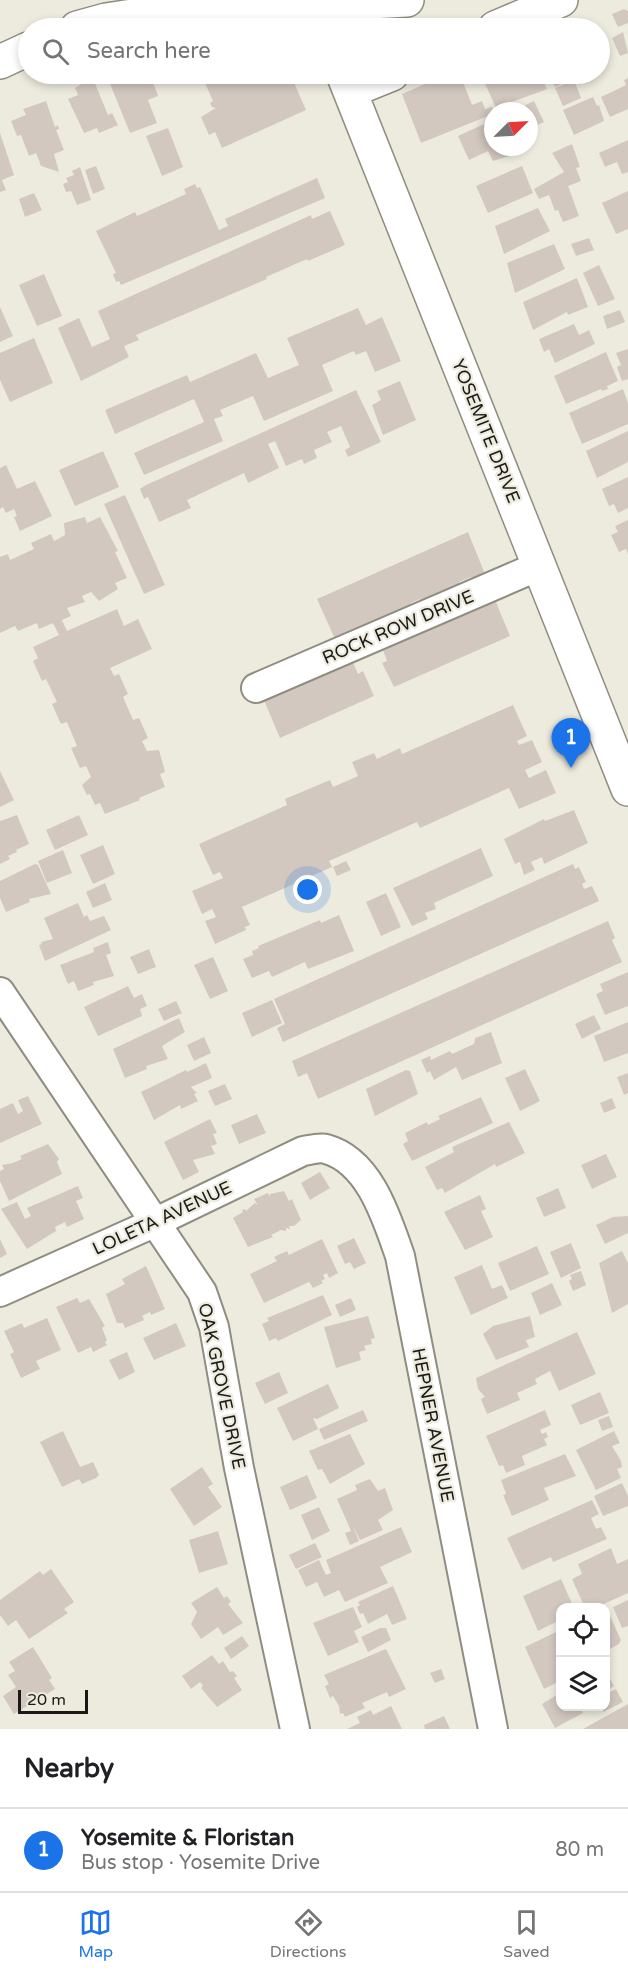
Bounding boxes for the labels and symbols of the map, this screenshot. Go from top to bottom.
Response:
north arrow [484,102,538,156]
street label: YOSEMITE DRIVE [447,356,525,506]
street label: ROCK ROW DRIVE [319,585,477,669]
pin: 1 [552,718,590,768]
your location [293,875,322,904]
street label: LOLETA AVENUE [89,1176,235,1260]
street label: OAK GROVE DRIVE [194,1301,250,1471]
street label: HEPNER AVENUE [407,1346,459,1504]
scale bar [18,1687,88,1714]

